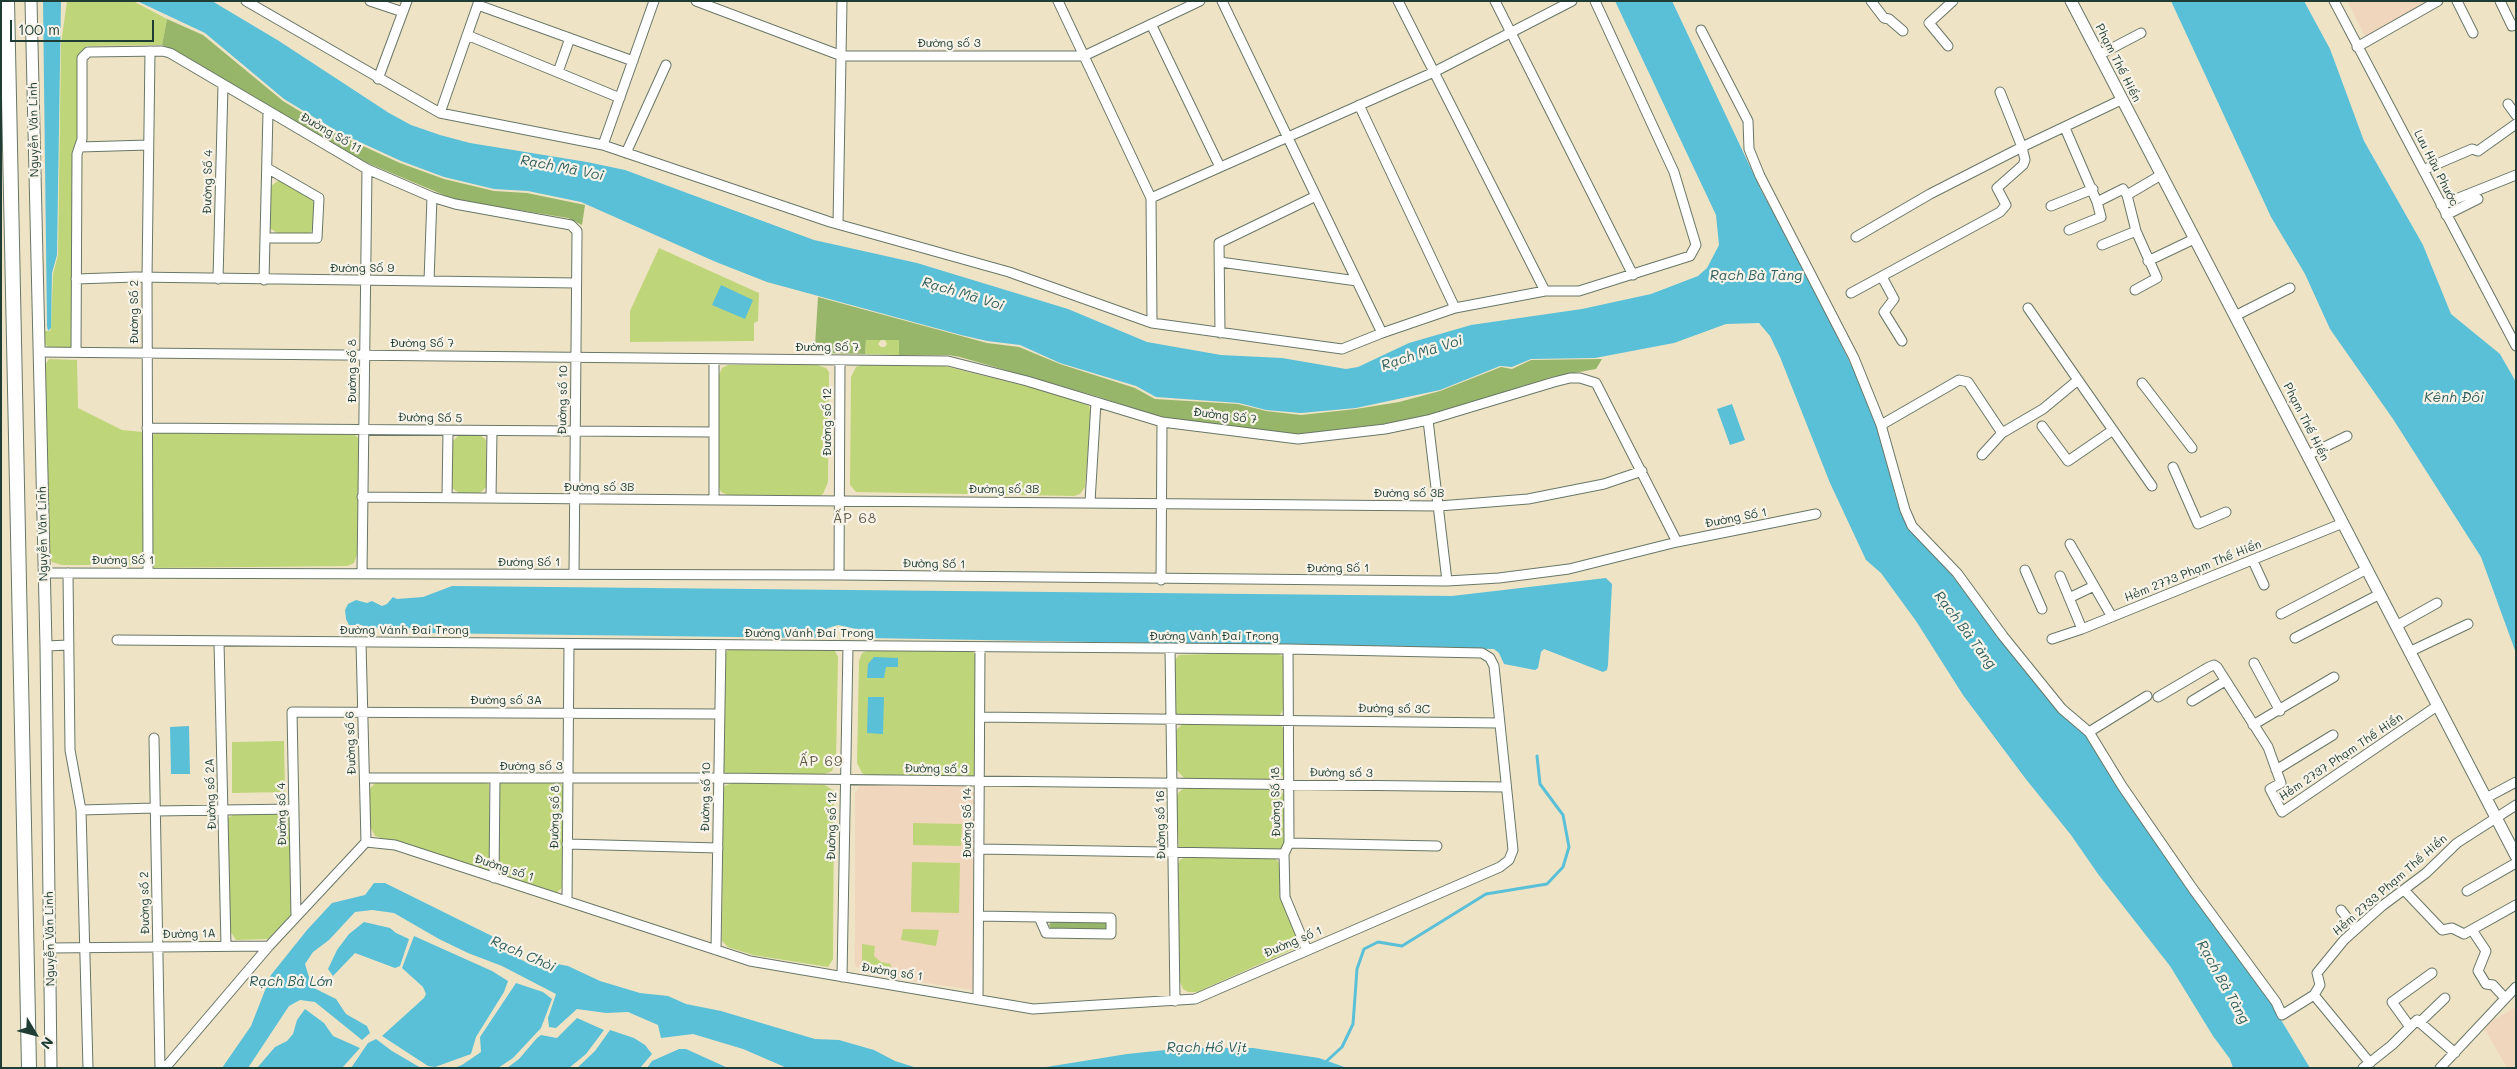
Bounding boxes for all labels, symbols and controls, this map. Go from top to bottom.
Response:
scale bar [12,10,156,42]
text: 100 m [18,19,60,39]
street label: Phạm Thế Hiển [2092,21,2144,105]
street label: Đường số 3 [917,36,981,50]
street label: Nguyễn Văn Linh [26,83,42,177]
street label: Đường Số 11 [298,110,364,156]
street label: Lưu Hữu Phước [2411,127,2461,209]
street label: Đường Số 4 [200,150,216,214]
water label: Rạch Mã Voi [519,152,605,184]
street label: Đường Số 9 [330,261,394,275]
water label: Rạch Bà Tàng [1710,268,1802,284]
water label: Rạch Mã Voi [920,274,1006,314]
street label: Đường Số 2 [127,280,141,344]
water label: Rạch Mã Voi [1379,332,1465,374]
street label: Đường Số 7 [390,336,454,350]
street label: Đường số 8 [345,339,359,403]
street label: Đường Số 7 [795,340,859,354]
street label: Đường số 10 [555,365,571,435]
street label: Phạm Thế Hiển [2280,380,2332,464]
street label: Đường số 12 [820,388,834,456]
water label: Kênh Đôi [2424,390,2484,406]
street label: Đường Số 7 [1192,405,1258,427]
street label: Đường Số 5 [398,410,462,426]
street label: Đường số 3B [563,480,635,494]
street label: Đường số 3B [968,482,1040,496]
street label: Đường số 3B [1373,486,1445,500]
street label: Nguyễn Văn Linh [35,487,51,581]
street label: Đường Số 1 [1704,505,1768,531]
district label: ẤP 68 [832,511,878,527]
street label: Hẻm 2773 Phạm Thế Hiển [2122,537,2264,605]
street label: Đường Số 1 [92,553,154,567]
street label: Đường Số 1 [498,555,560,569]
street label: Đường Số 1 [902,556,966,572]
street label: Đường Số 1 [1307,561,1369,575]
water label: Rạch Bà Tàng [1930,588,2000,672]
street label: Đường Vành Đai Trong [339,623,469,637]
street label: Đường Vành Đai Trong [744,626,874,640]
street label: Đường Vành Đai Trong [1149,629,1279,643]
street label: Đường số 3A [470,693,542,707]
street label: Đường số 3C [1358,701,1430,717]
street label: Hẻm 2737 Phạm Thế Hiển [2276,710,2406,804]
street label: Đường số 6 [343,711,359,775]
district label: ẤP 69 [798,754,844,770]
street label: Đường số 2A [203,758,219,830]
street label: Đường số 3 [499,759,563,773]
street label: Đường số 3 [904,761,968,777]
street label: Đường số 10 [698,762,714,832]
street label: Đường số 3 [1309,765,1373,781]
street label: Đường Số 18 [1268,767,1284,837]
street label: Đường số 4 [274,782,290,846]
street label: Đường số 8 [547,785,563,849]
street label: Đường Số 14 [960,788,974,858]
street label: Đường số 16 [1153,790,1169,860]
street label: Đường số 12 [824,792,840,860]
street label: Hẻm 2733 Phạm Thế Hiển [2330,831,2450,939]
street label: Đường số 1 [472,852,536,884]
street label: Đường số 2 [137,871,153,935]
street label: Nguyễn Văn Linh [42,892,58,986]
street label: Đường số 1 [1262,923,1324,961]
street label: Đường 1A [162,926,216,942]
water label: Rạch Chòi [488,932,558,976]
water label: Rạch Bà Tàng [2193,937,2253,1027]
street label: Đường số 1 [860,960,924,984]
water label: Rạch Bà Lớn [249,974,333,990]
north arrow [10,1009,60,1059]
text: N [37,1033,58,1053]
water label: Rạch Hồ Vịt [1167,1040,1247,1056]

